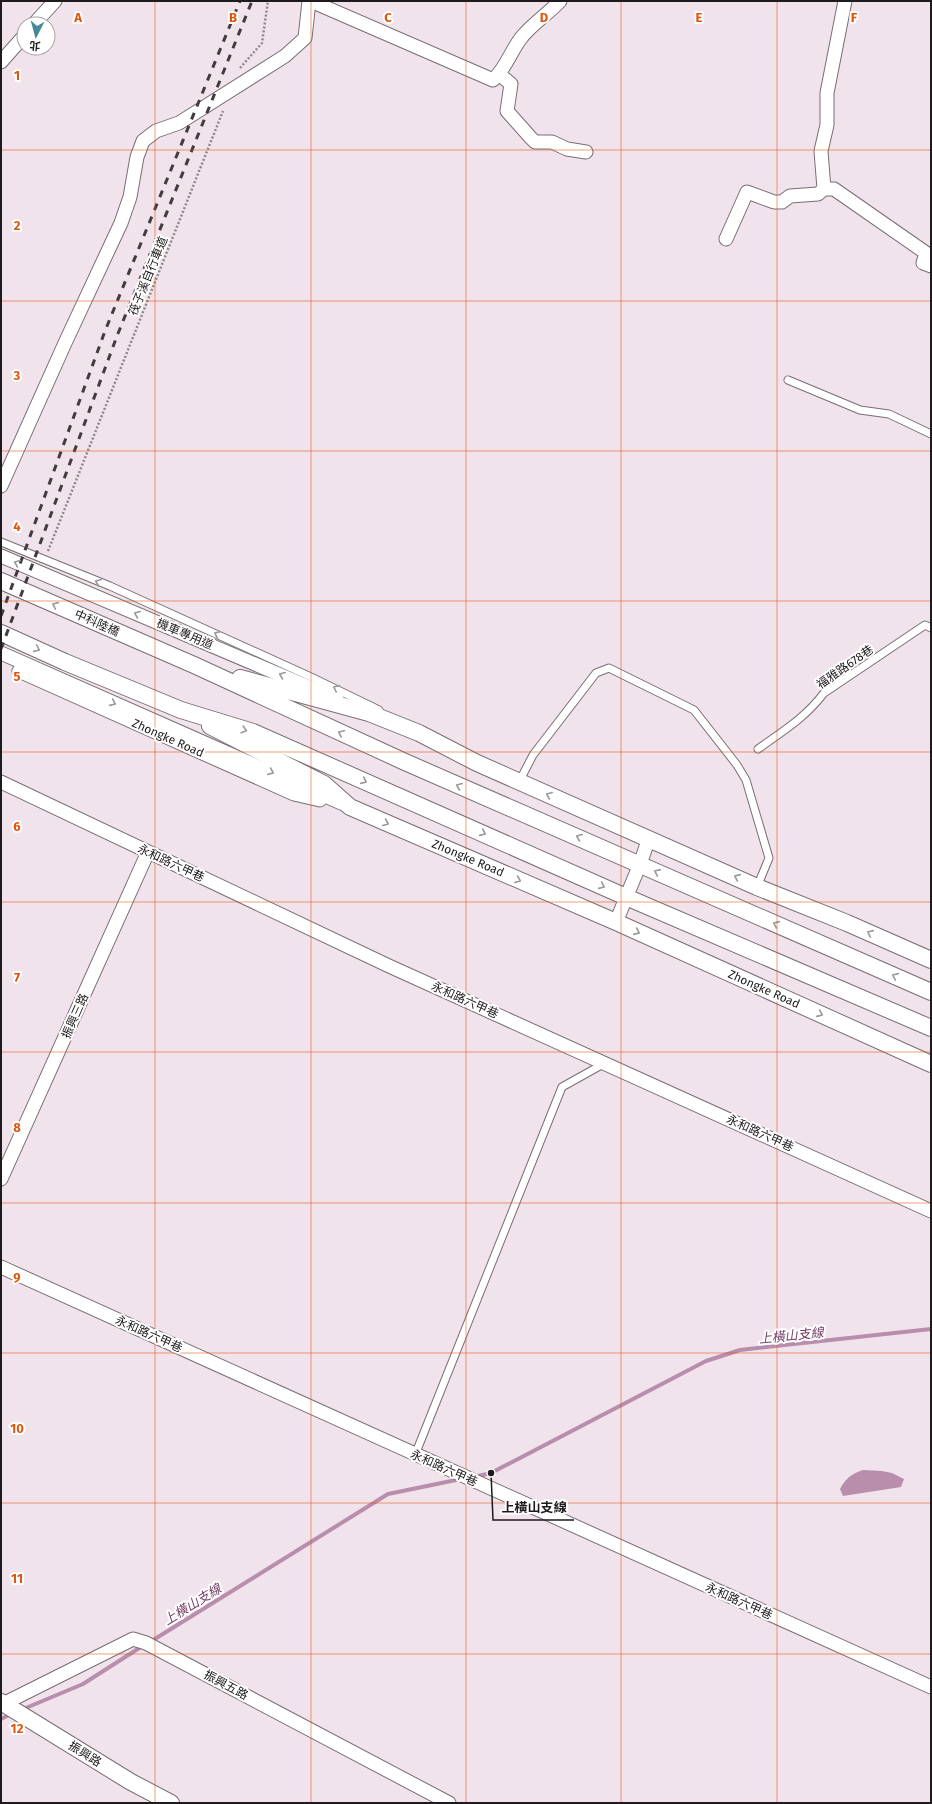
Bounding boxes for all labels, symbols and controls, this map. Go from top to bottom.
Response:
text: A [73,10,82,25]
text: B [229,10,237,25]
text: C [384,10,392,25]
text: D [540,10,549,25]
text: E [696,10,703,25]
text: F [851,10,858,25]
north arrow [16,16,56,56]
text: 北 [29,38,41,52]
text: 1 [14,68,20,83]
text: 2 [14,218,21,233]
street label: 筏子溪自行車道 [126,234,170,318]
text: 3 [13,368,21,383]
text: 4 [13,519,21,534]
one-way arrow [14,559,21,567]
one-way arrow [95,578,102,586]
one-way arrow [52,602,60,610]
street label: 中科陸橋 [72,607,122,639]
one-way arrow [133,610,140,618]
street label: 機車專用道 [155,616,215,652]
one-way arrow [214,631,221,639]
street label: 福雅路678巷 [814,642,876,692]
one-way arrow [32,644,40,652]
text: 5 [14,669,21,684]
one-way arrow [279,672,286,680]
one-way arrow [332,685,340,693]
one-way arrow [110,698,117,706]
street label: Zhongke Road [130,716,206,760]
one-way arrow [241,725,248,733]
one-way arrow [337,729,344,737]
one-way arrow [266,767,274,775]
one-way arrow [359,776,367,784]
one-way arrow [456,782,463,790]
one-way arrow [545,791,552,799]
one-way arrow [383,818,390,826]
text: 6 [13,819,21,834]
one-way arrow [479,829,486,837]
one-way arrow [575,834,582,842]
street label: Zhongke Road [430,837,506,879]
street label: 永和路六甲巷 [135,841,207,885]
one-way arrow [654,868,661,876]
one-way arrow [733,874,740,882]
one-way arrow [514,875,522,883]
one-way arrow [597,881,605,889]
one-way arrow [773,921,781,929]
one-way arrow [633,927,641,935]
one-way arrow [866,930,874,938]
street label: Zhongke Road [726,967,802,1011]
text: 7 [14,970,20,985]
one-way arrow [892,973,899,981]
street label: 永和路六甲巷 [429,979,501,1021]
street label: 振興三路 [59,991,91,1041]
one-way arrow [815,1009,823,1017]
street label: 永和路六甲巷 [724,1112,796,1154]
text: 8 [13,1120,21,1135]
text: 9 [13,1270,21,1285]
street label: 永和路六甲巷 [113,1313,185,1355]
water label: 上橫山支線 [758,1324,826,1346]
text: 10 [10,1421,24,1436]
street label: 永和路六甲巷 [408,1447,480,1489]
callout: 上橫山支線 [493,1495,574,1520]
text: 上橫山支線 [501,1500,567,1515]
text: 11 [11,1571,23,1586]
water label: 上橫山支線 [161,1580,225,1628]
street label: 永和路六甲巷 [703,1580,775,1622]
street label: 振興五路 [202,1668,250,1702]
text: 12 [11,1721,24,1736]
street label: 振興路 [66,1739,104,1769]

